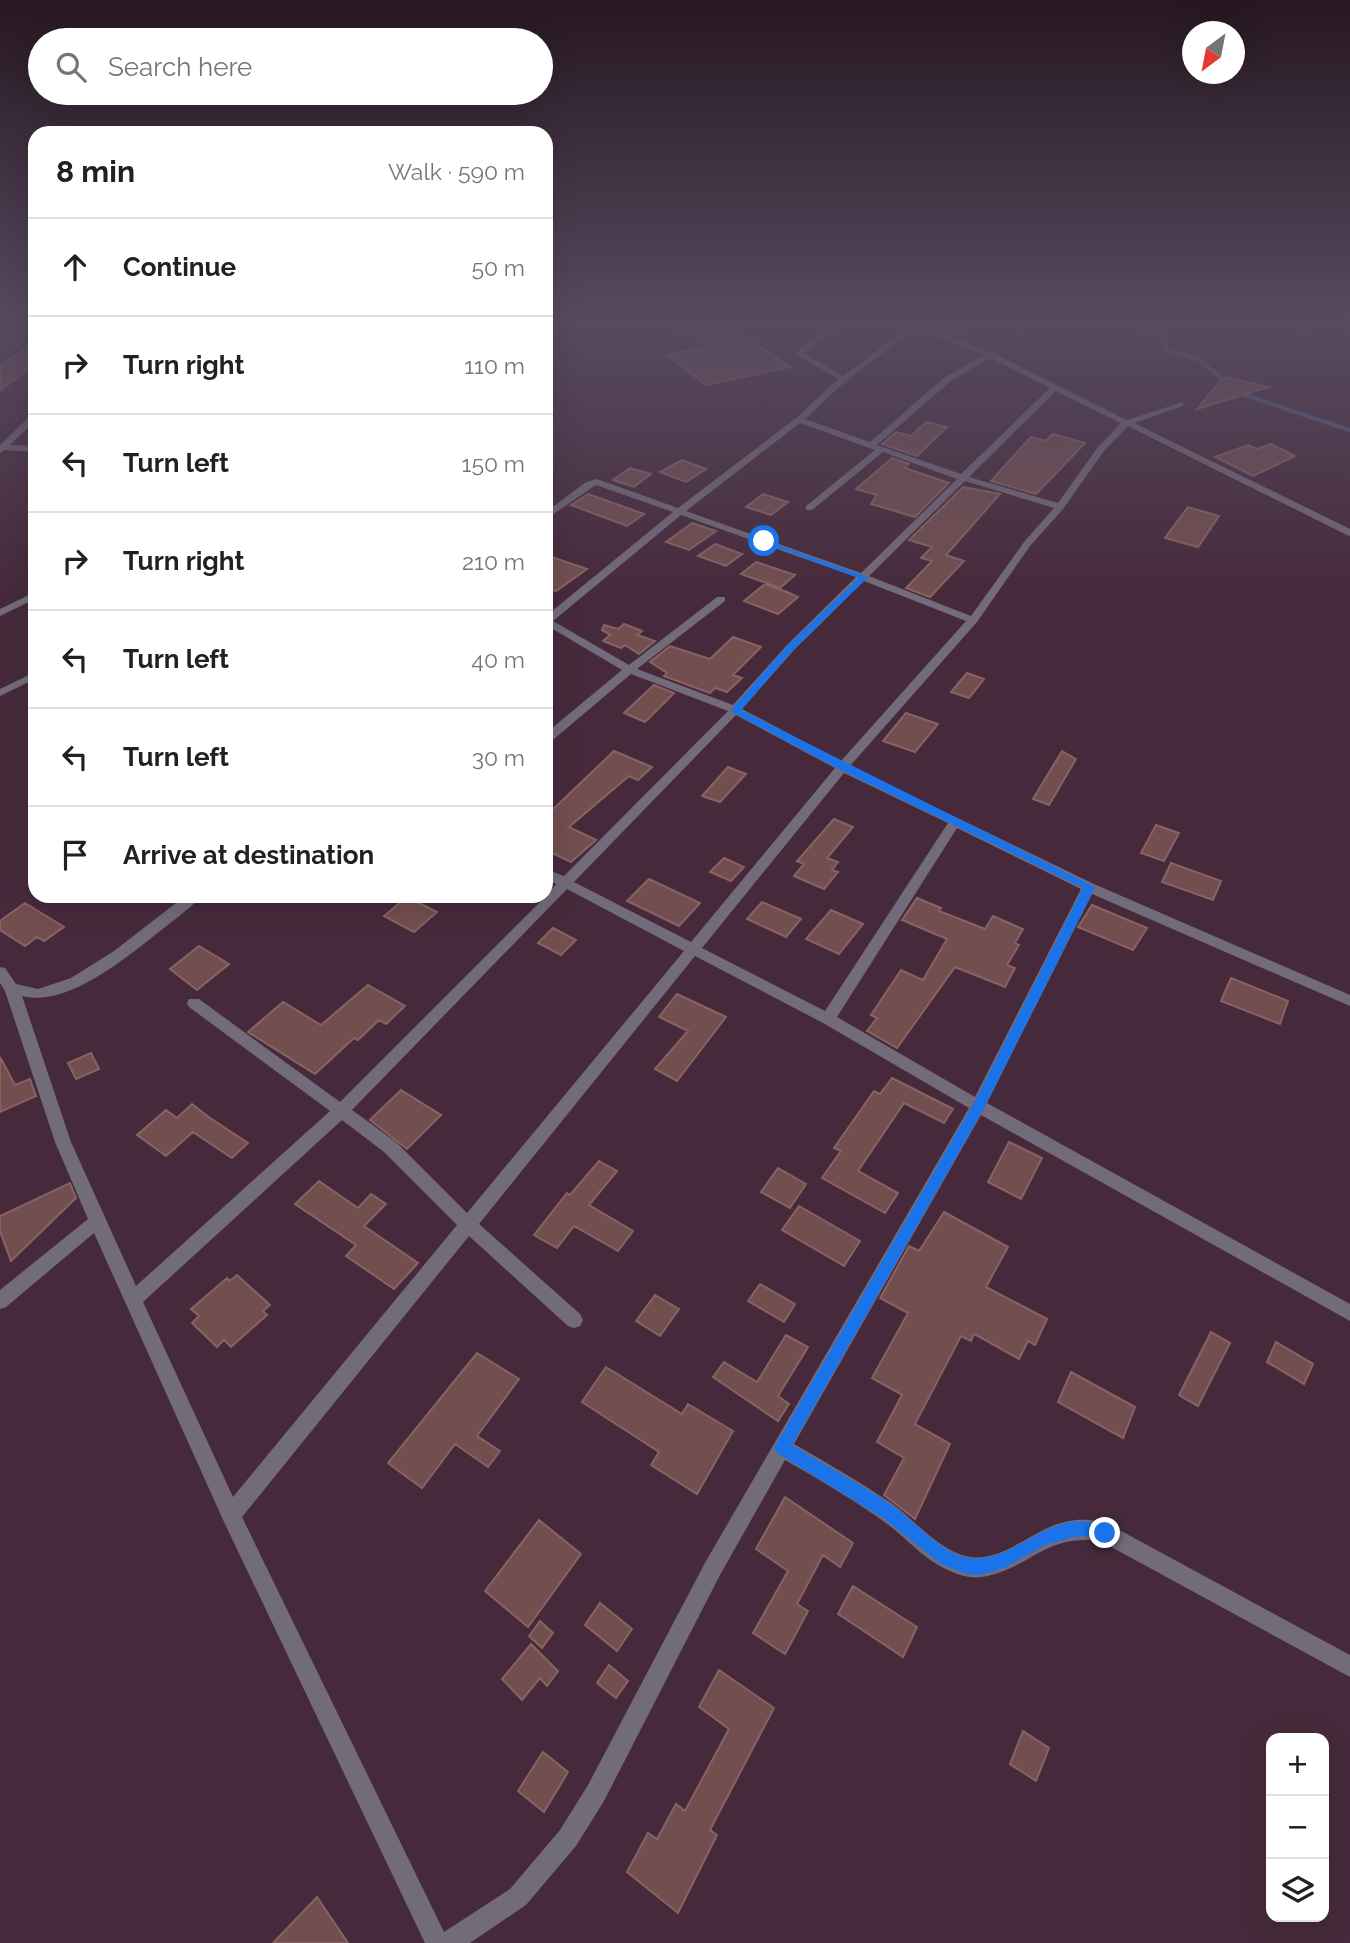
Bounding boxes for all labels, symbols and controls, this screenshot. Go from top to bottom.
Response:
north arrow [1182,21,1245,84]
search box [28,28,553,105]
icon: search [52,48,90,86]
text: Search here [108,52,252,82]
text: 8 min [56,154,135,189]
text: Walk · 590 m [388,158,525,185]
icon: ahead [56,248,94,286]
text: Continue [123,252,236,282]
text: 50 m [471,254,525,281]
icon: right [56,346,94,384]
text: Turn right [123,350,244,380]
text: 110 m [464,352,525,379]
icon: left [56,444,94,482]
text: Turn left [123,448,229,478]
text: 150 m [462,450,525,477]
route start [748,525,779,556]
icon: right [56,542,94,580]
text: Turn right [123,546,244,576]
text: 210 m [462,548,525,575]
icon: left [56,640,94,678]
text: Turn left [123,644,229,674]
text: 40 m [471,646,525,673]
icon: left [56,738,94,776]
text: Turn left [123,742,229,772]
text: 30 m [472,744,525,771]
icon: arrive [56,836,94,874]
text: Arrive at destination [123,840,374,870]
route end [1089,1517,1120,1548]
map controls [1266,1733,1329,1922]
button: + [1266,1733,1329,1796]
button: − [1266,1796,1329,1859]
button: layers [1266,1859,1329,1922]

